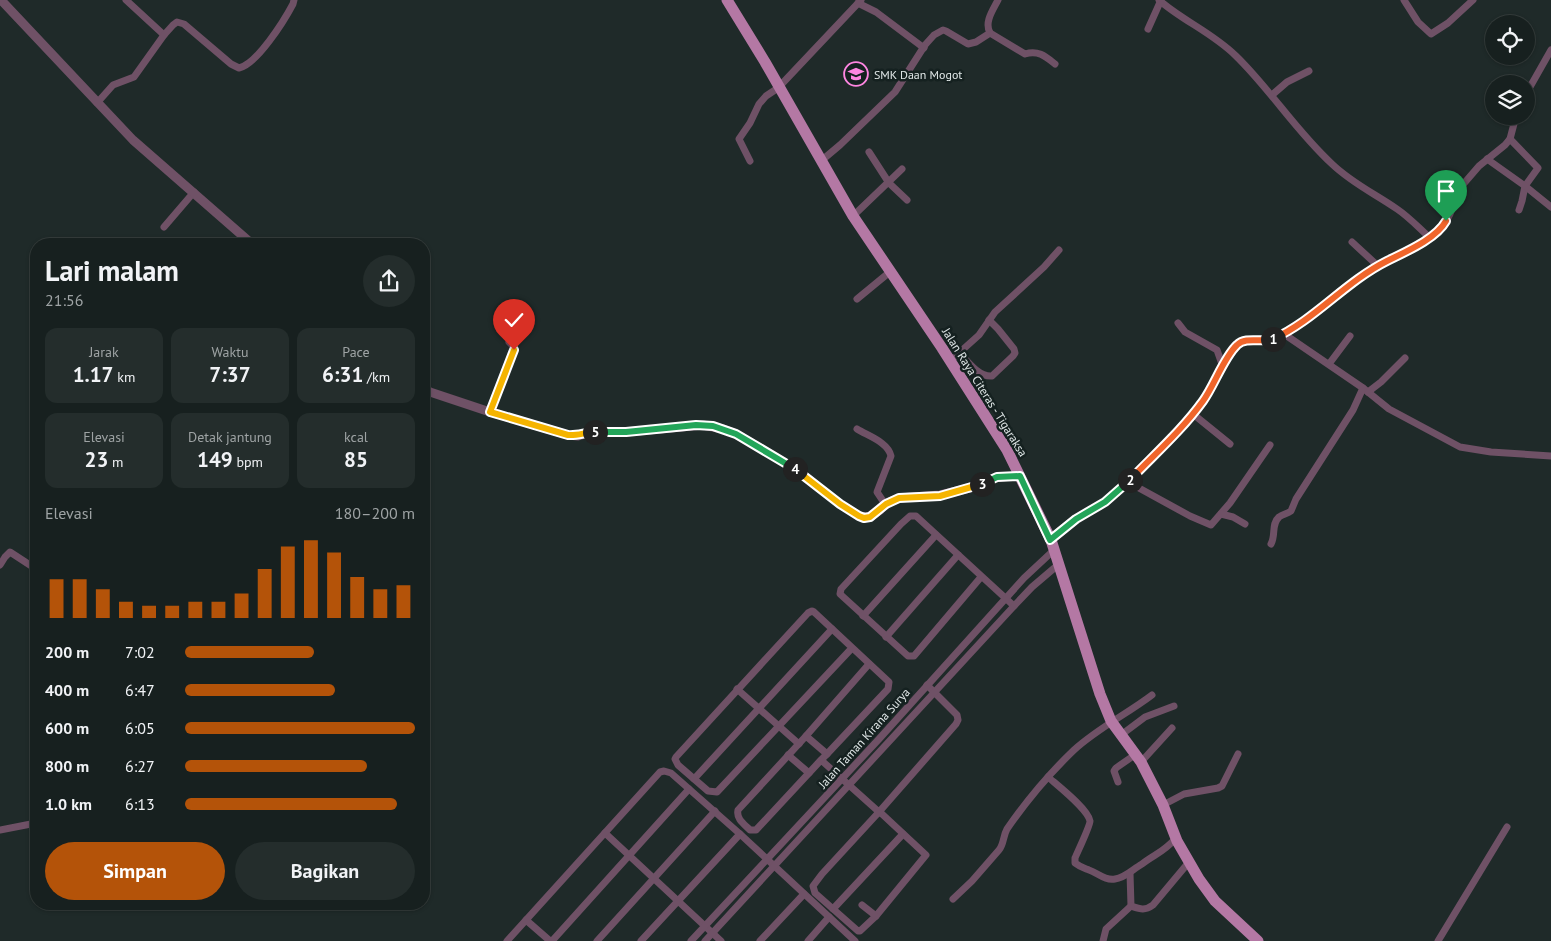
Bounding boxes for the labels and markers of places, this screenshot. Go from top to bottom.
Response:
school or university icon: SMK Daan Mogot [843,61,869,87]
place label: SMK Daan Mogot [874,67,962,82]
pin [1425,170,1467,221]
pin [493,299,535,350]
pin: 1 [1260,326,1286,352]
pin: 5 [582,420,608,444]
pin: 4 [782,456,808,482]
pin: 2 [1118,468,1142,492]
pin: 3 [970,472,994,496]

